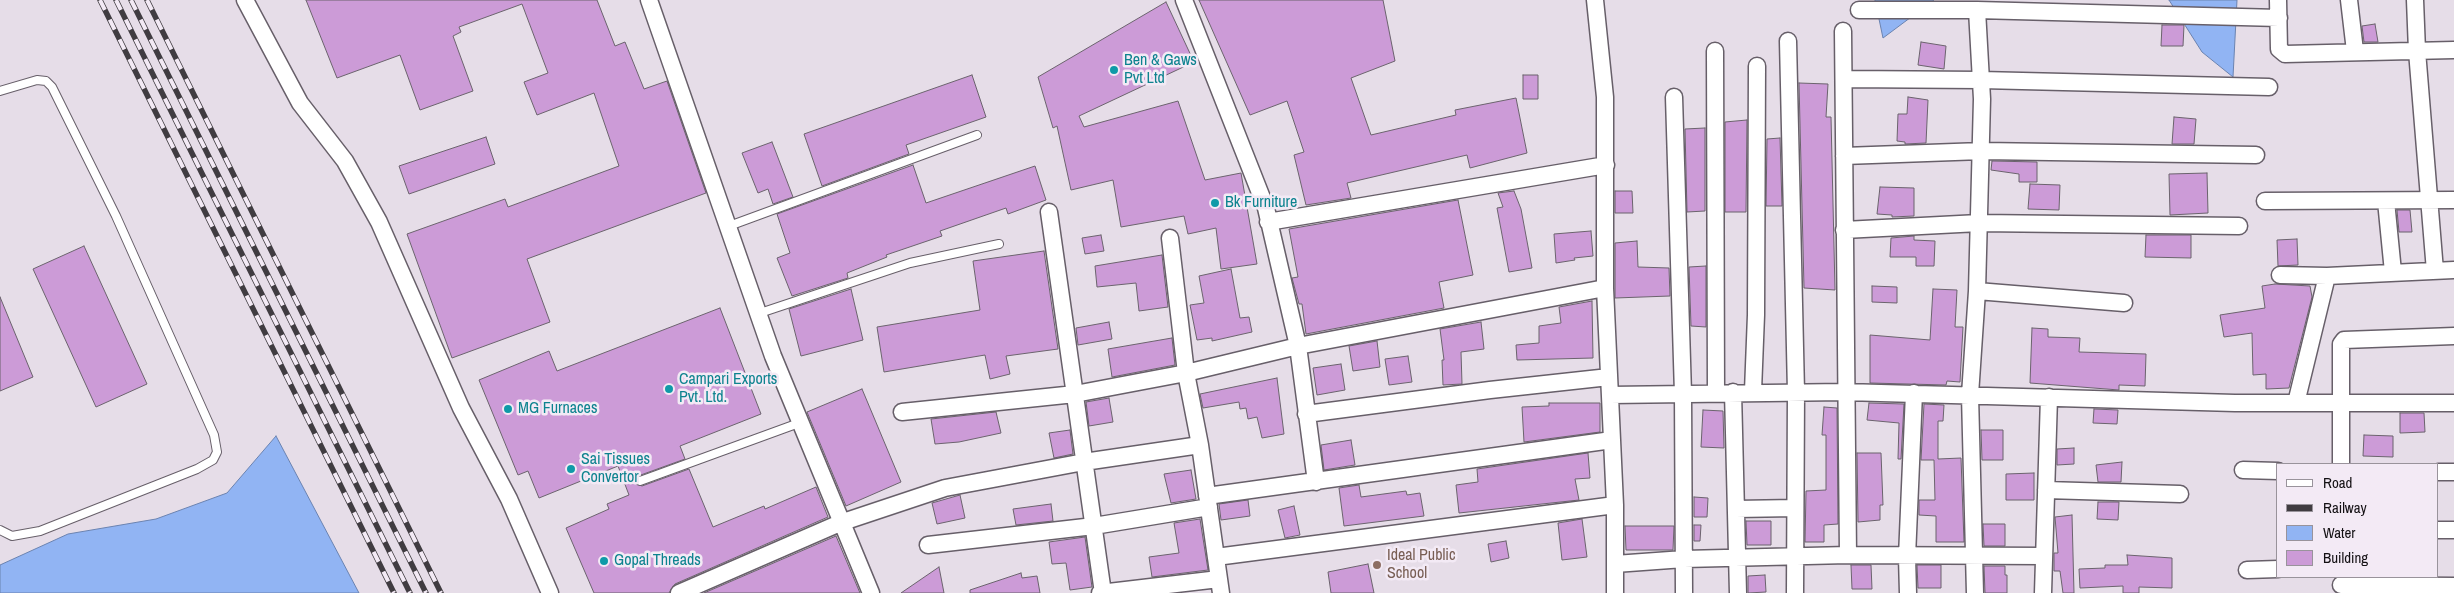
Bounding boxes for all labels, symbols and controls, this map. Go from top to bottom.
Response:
place label: Ben & Gaws Pvt Ltd [1124,51,1197,89]
marker: Ben & Gaws Pvt Ltd [1108,64,1120,76]
place label: Bk Furniture [1225,193,1297,213]
marker: Bk Furniture [1209,197,1221,209]
place label: Campari Exports Pvt. Ltd. [679,370,777,408]
marker: Campari Exports Pvt. Ltd. [663,383,675,395]
place label: MG Furnaces [518,399,597,419]
marker: MG Furnaces [502,403,514,415]
place label: Sai Tissues Convertor [581,450,650,488]
marker: Sai Tissues Convertor [565,463,577,475]
legend [2276,463,2439,578]
text: Road [2323,472,2352,493]
text: Railway [2323,497,2367,518]
text: Water [2323,522,2355,543]
place label: Ideal Public School [1387,546,1456,584]
text: Building [2323,547,2368,568]
place label: Gopal Threads [614,551,701,571]
marker: Gopal Threads [598,555,610,567]
marker: Ideal Public School [1371,559,1383,571]

